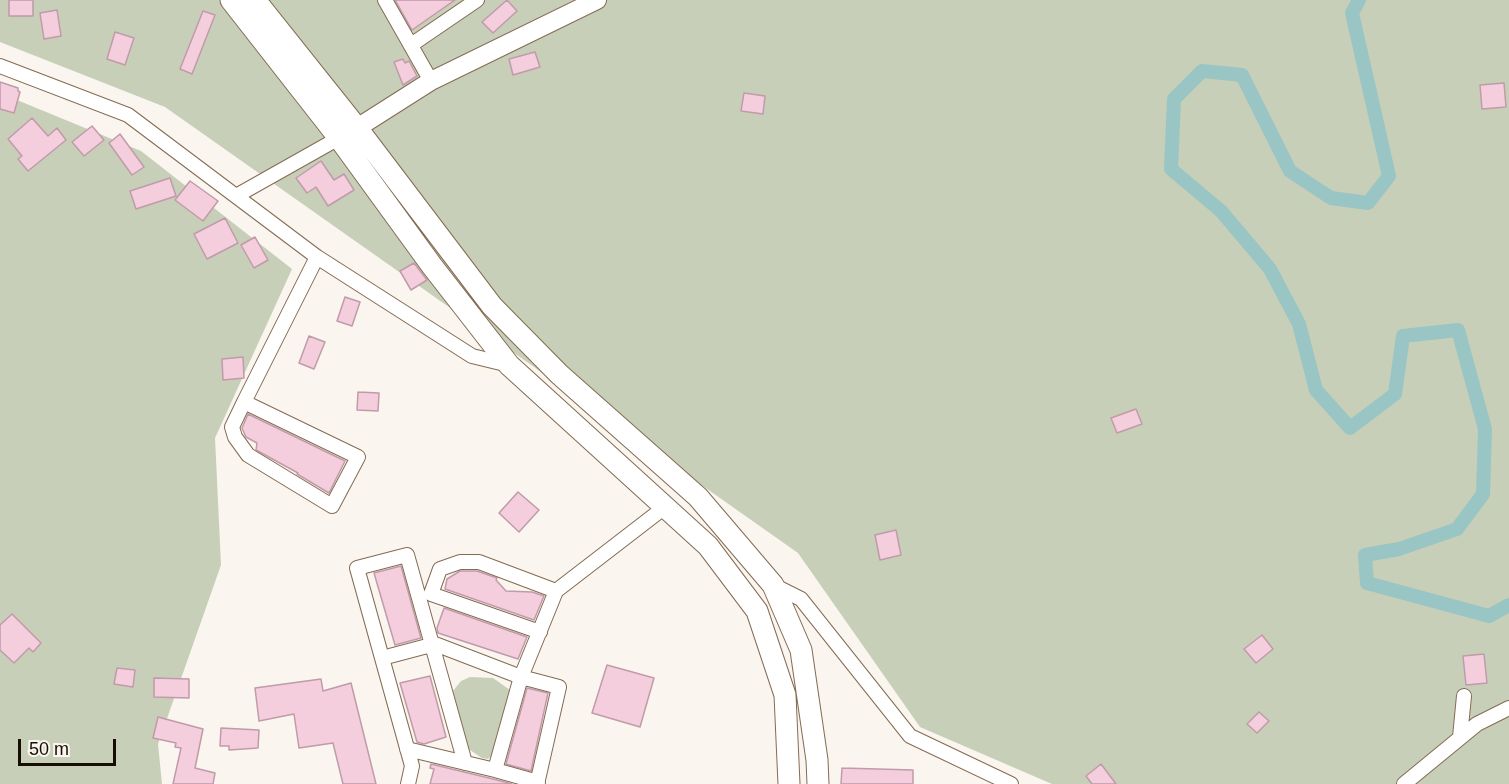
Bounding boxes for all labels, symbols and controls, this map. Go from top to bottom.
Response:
scale bar [21,727,118,765]
text: 50 m [29,739,69,759]

